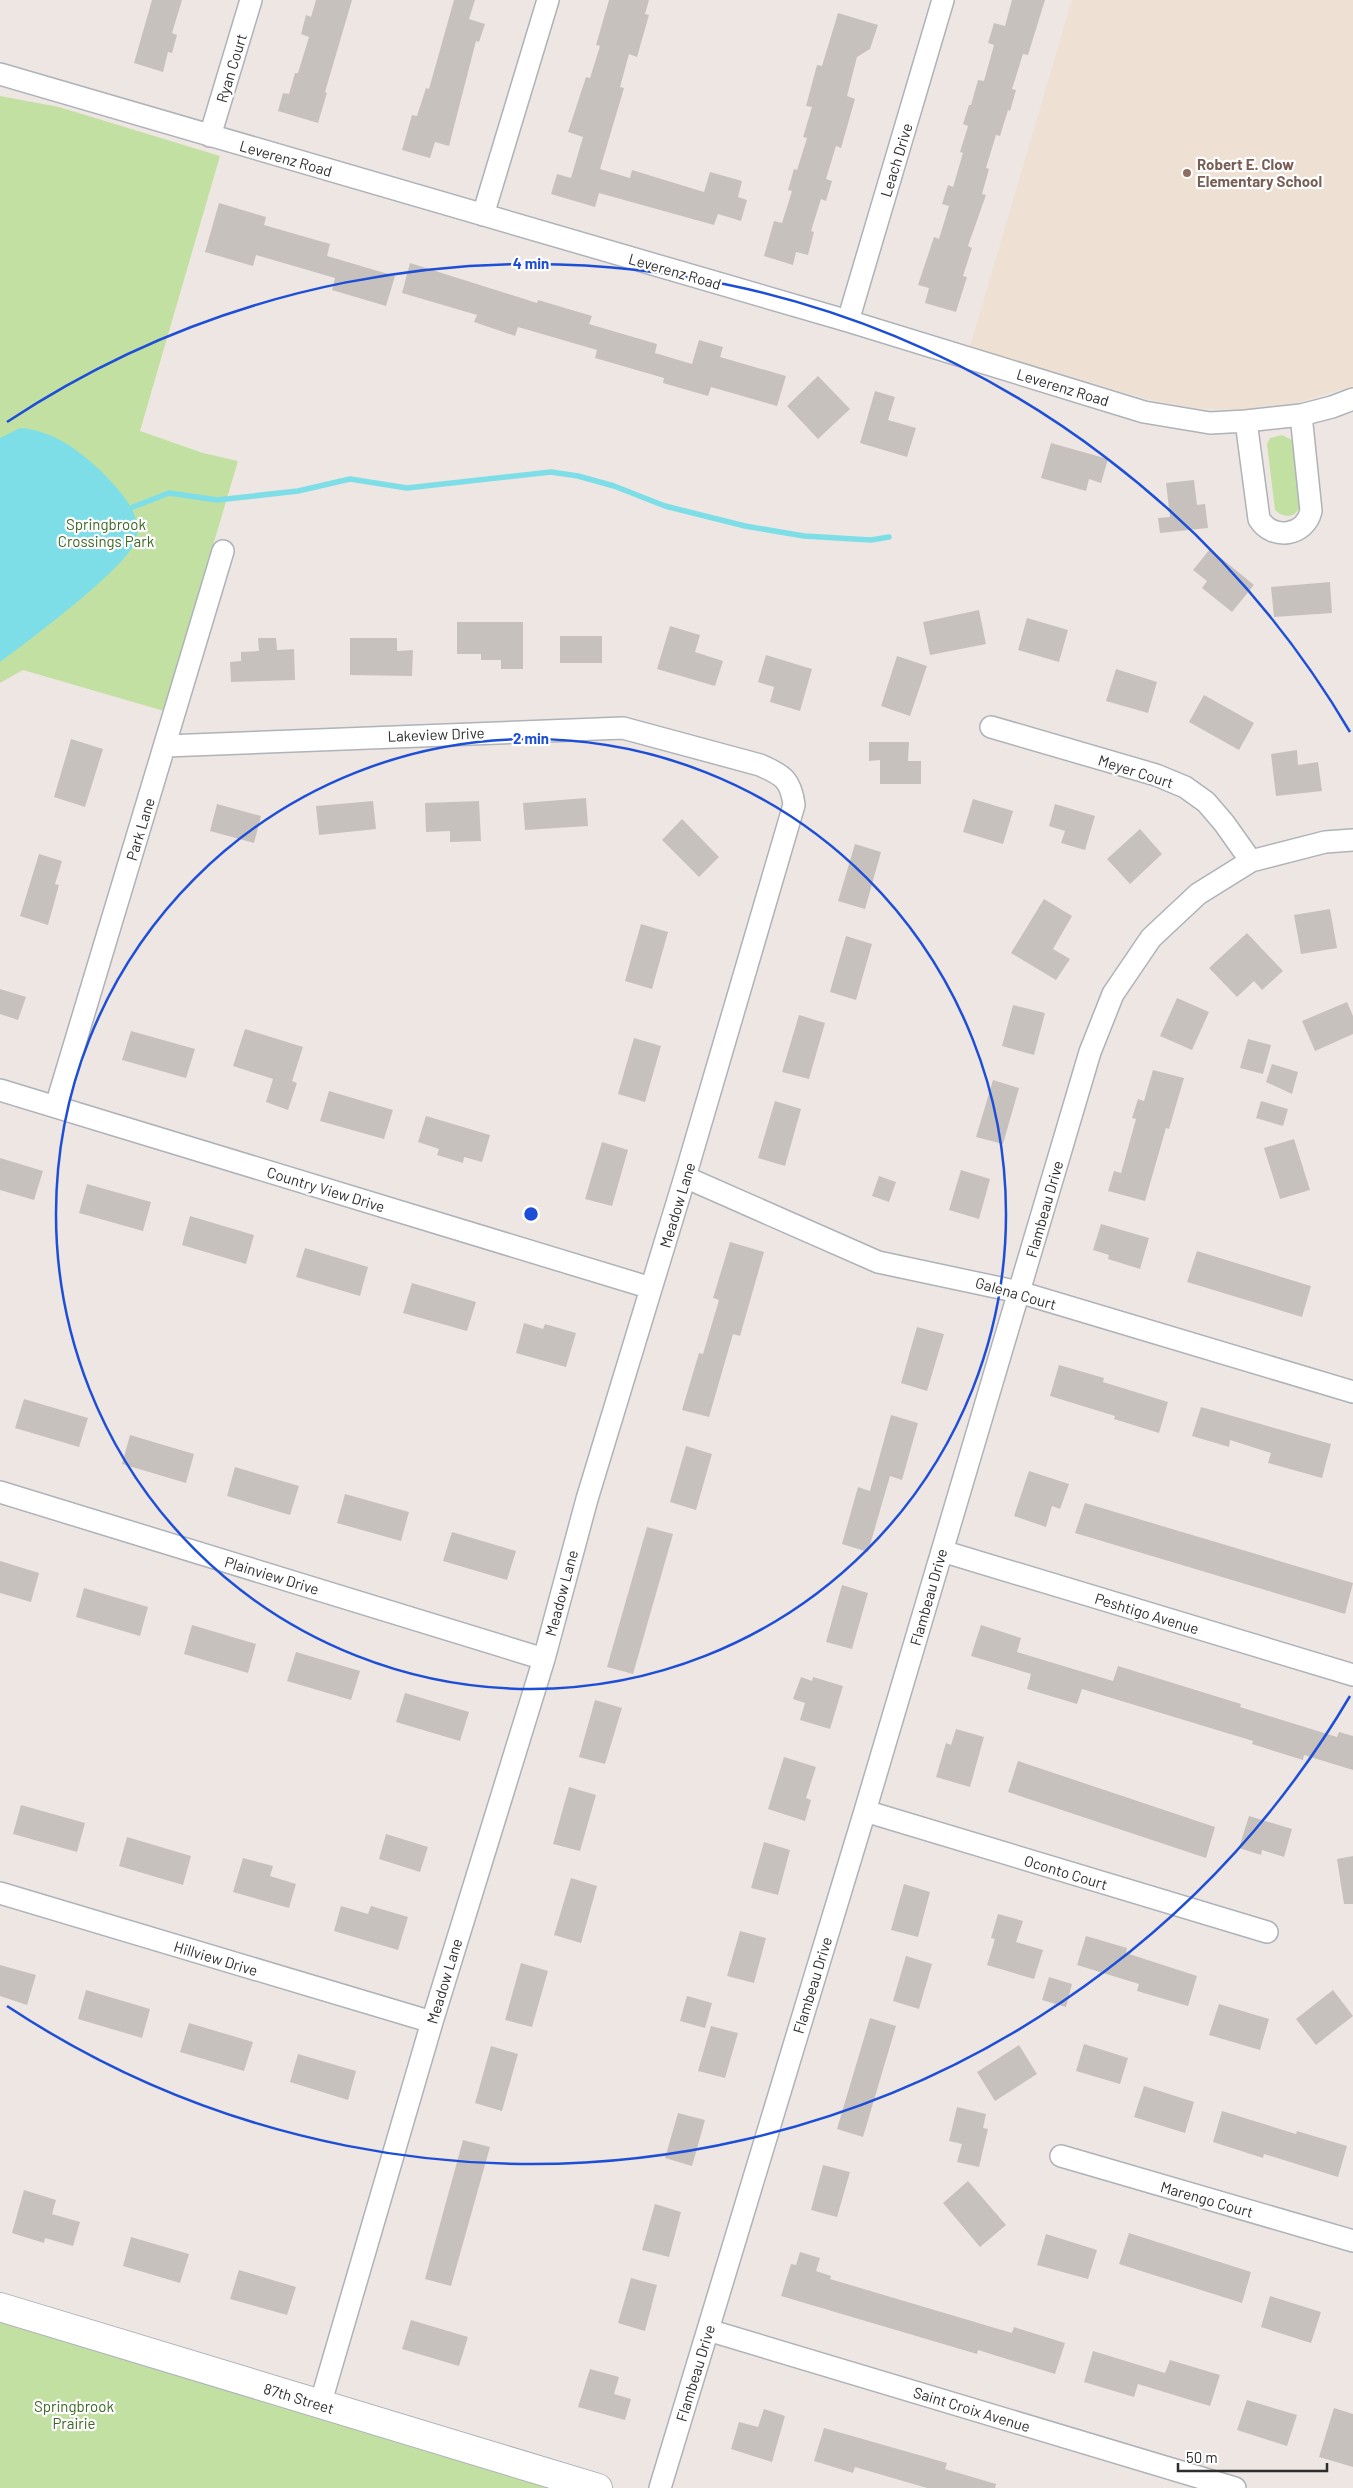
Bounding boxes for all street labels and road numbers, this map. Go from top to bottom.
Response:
street label: Ryan Court [212,31,250,105]
street label: Leach Drive [876,121,916,199]
street label: Leverenz Road [238,136,334,180]
street label: Leverenz Road [627,249,723,293]
street label: Leverenz Road [1015,364,1111,410]
street label: Lakeview Drive [387,723,485,745]
street label: Meyer Court [1096,750,1176,792]
street label: Park Lane [122,795,158,863]
street label: Flambeau Drive [1022,1158,1066,1260]
street label: Meadow Lane [655,1160,699,1250]
street label: Country View Drive [265,1163,387,1215]
street label: Galena Court [973,1273,1059,1313]
street label: Flambeau Drive [906,1546,950,1648]
street label: Meadow Lane [541,1548,581,1638]
street label: Plainview Drive [223,1552,321,1598]
street label: Peshtigo Avenue [1093,1589,1201,1637]
street label: Oconto Court [1022,1851,1110,1893]
street label: Flambeau Drive [789,1934,835,2036]
street label: Meadow Lane [422,1936,466,2026]
street label: Hillview Drive [172,1937,260,1979]
street label: Marengo Court [1159,2177,1255,2221]
street label: Flambeau Drive [672,2322,718,2424]
street label: 87th Street [262,2379,336,2417]
street label: Saint Croix Avenue [911,2383,1033,2435]

